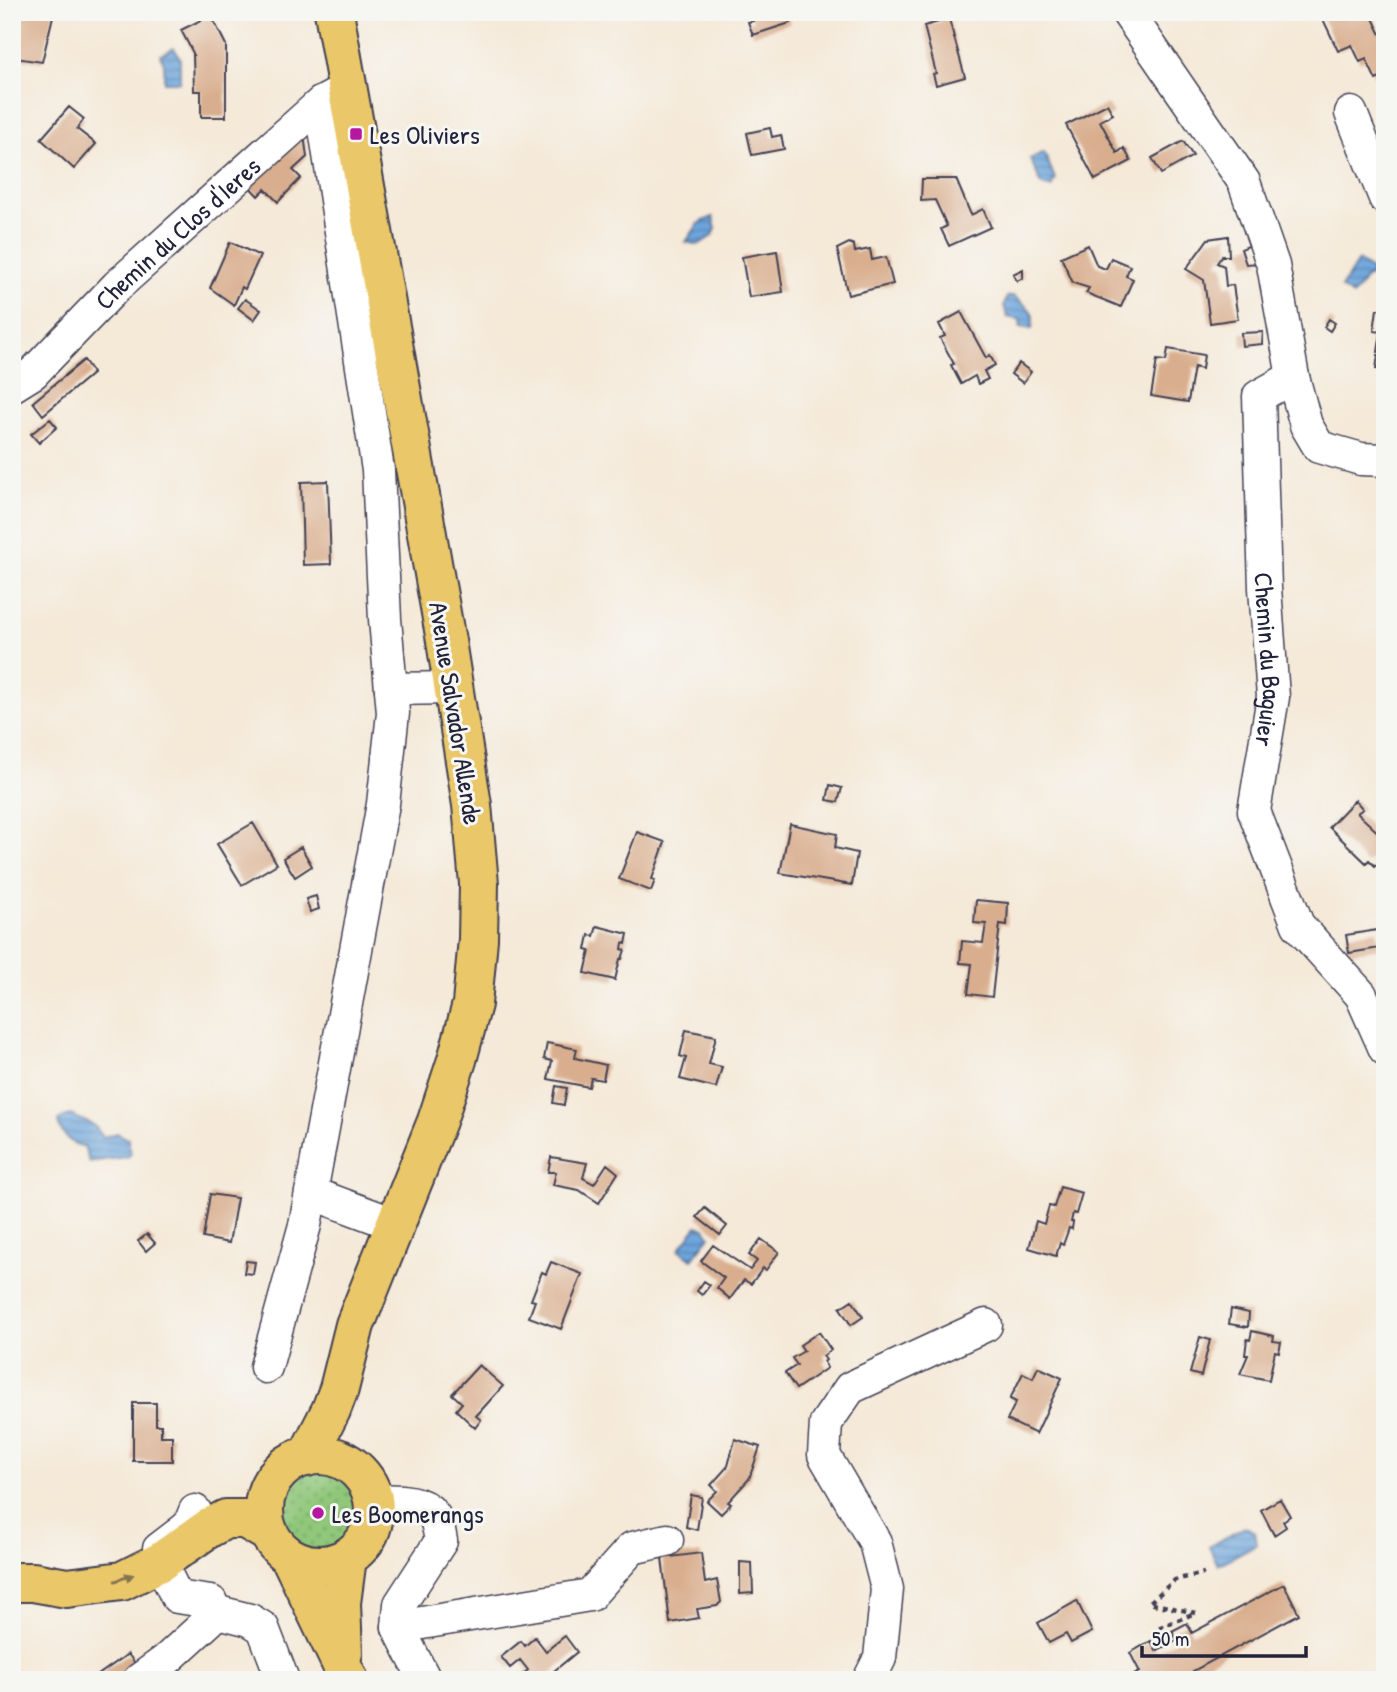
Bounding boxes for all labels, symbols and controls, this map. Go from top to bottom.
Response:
place label: Les Oliviers [370,117,480,152]
marker: Les Oliviers [348,126,364,142]
street label: Chemin du Clos d'Ieres [87,148,268,317]
street label: Chemin du Baguier [1247,572,1291,749]
street label: Avenue Salvador Allende [421,599,491,827]
place label: Les Boomerangs [332,1496,484,1531]
marker: Les Boomerangs [310,1505,326,1521]
one-way arrow [113,1572,134,1583]
scale bar [1142,1615,1306,1659]
text: 50 m [1152,1624,1189,1653]

